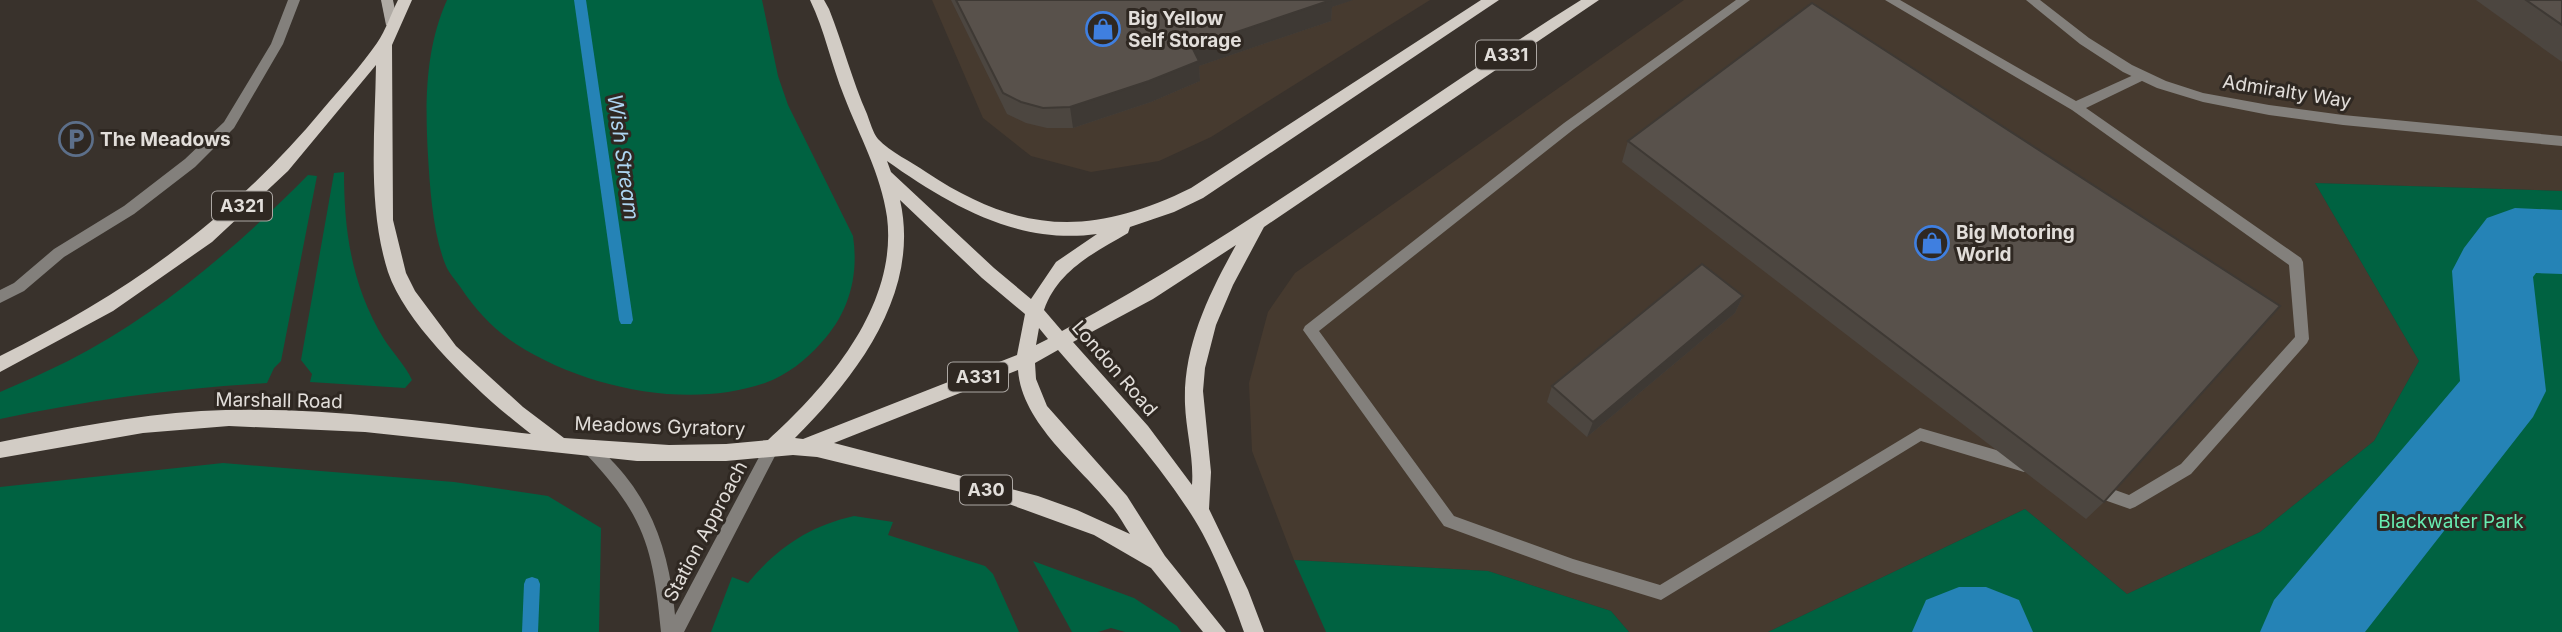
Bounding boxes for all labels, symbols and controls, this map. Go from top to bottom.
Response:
place label: Big Yellow Self Storage [1128,7,1242,52]
shop icon: Big Yellow Self Storage [1084,10,1122,48]
road number: A331 [1476,40,1536,70]
street label: Admiralty Way [2221,70,2353,113]
water label: Wish Stream [602,93,645,221]
parking icon: The Meadows [57,120,95,158]
place label: The Meadows [100,128,231,151]
road number: A321 [212,191,272,220]
place label: Big Motoring World [1956,221,2075,266]
shop icon: Big Motoring World [1913,224,1951,262]
street label: London Road [1067,316,1162,421]
road number: A331 [948,362,1008,391]
street label: Marshall Road [215,388,343,413]
street label: Meadows Gyratory [574,412,746,441]
street label: Station Approach [659,457,752,605]
road number: A30 [960,476,1012,504]
park label: Blackwater Park [2378,510,2524,533]

